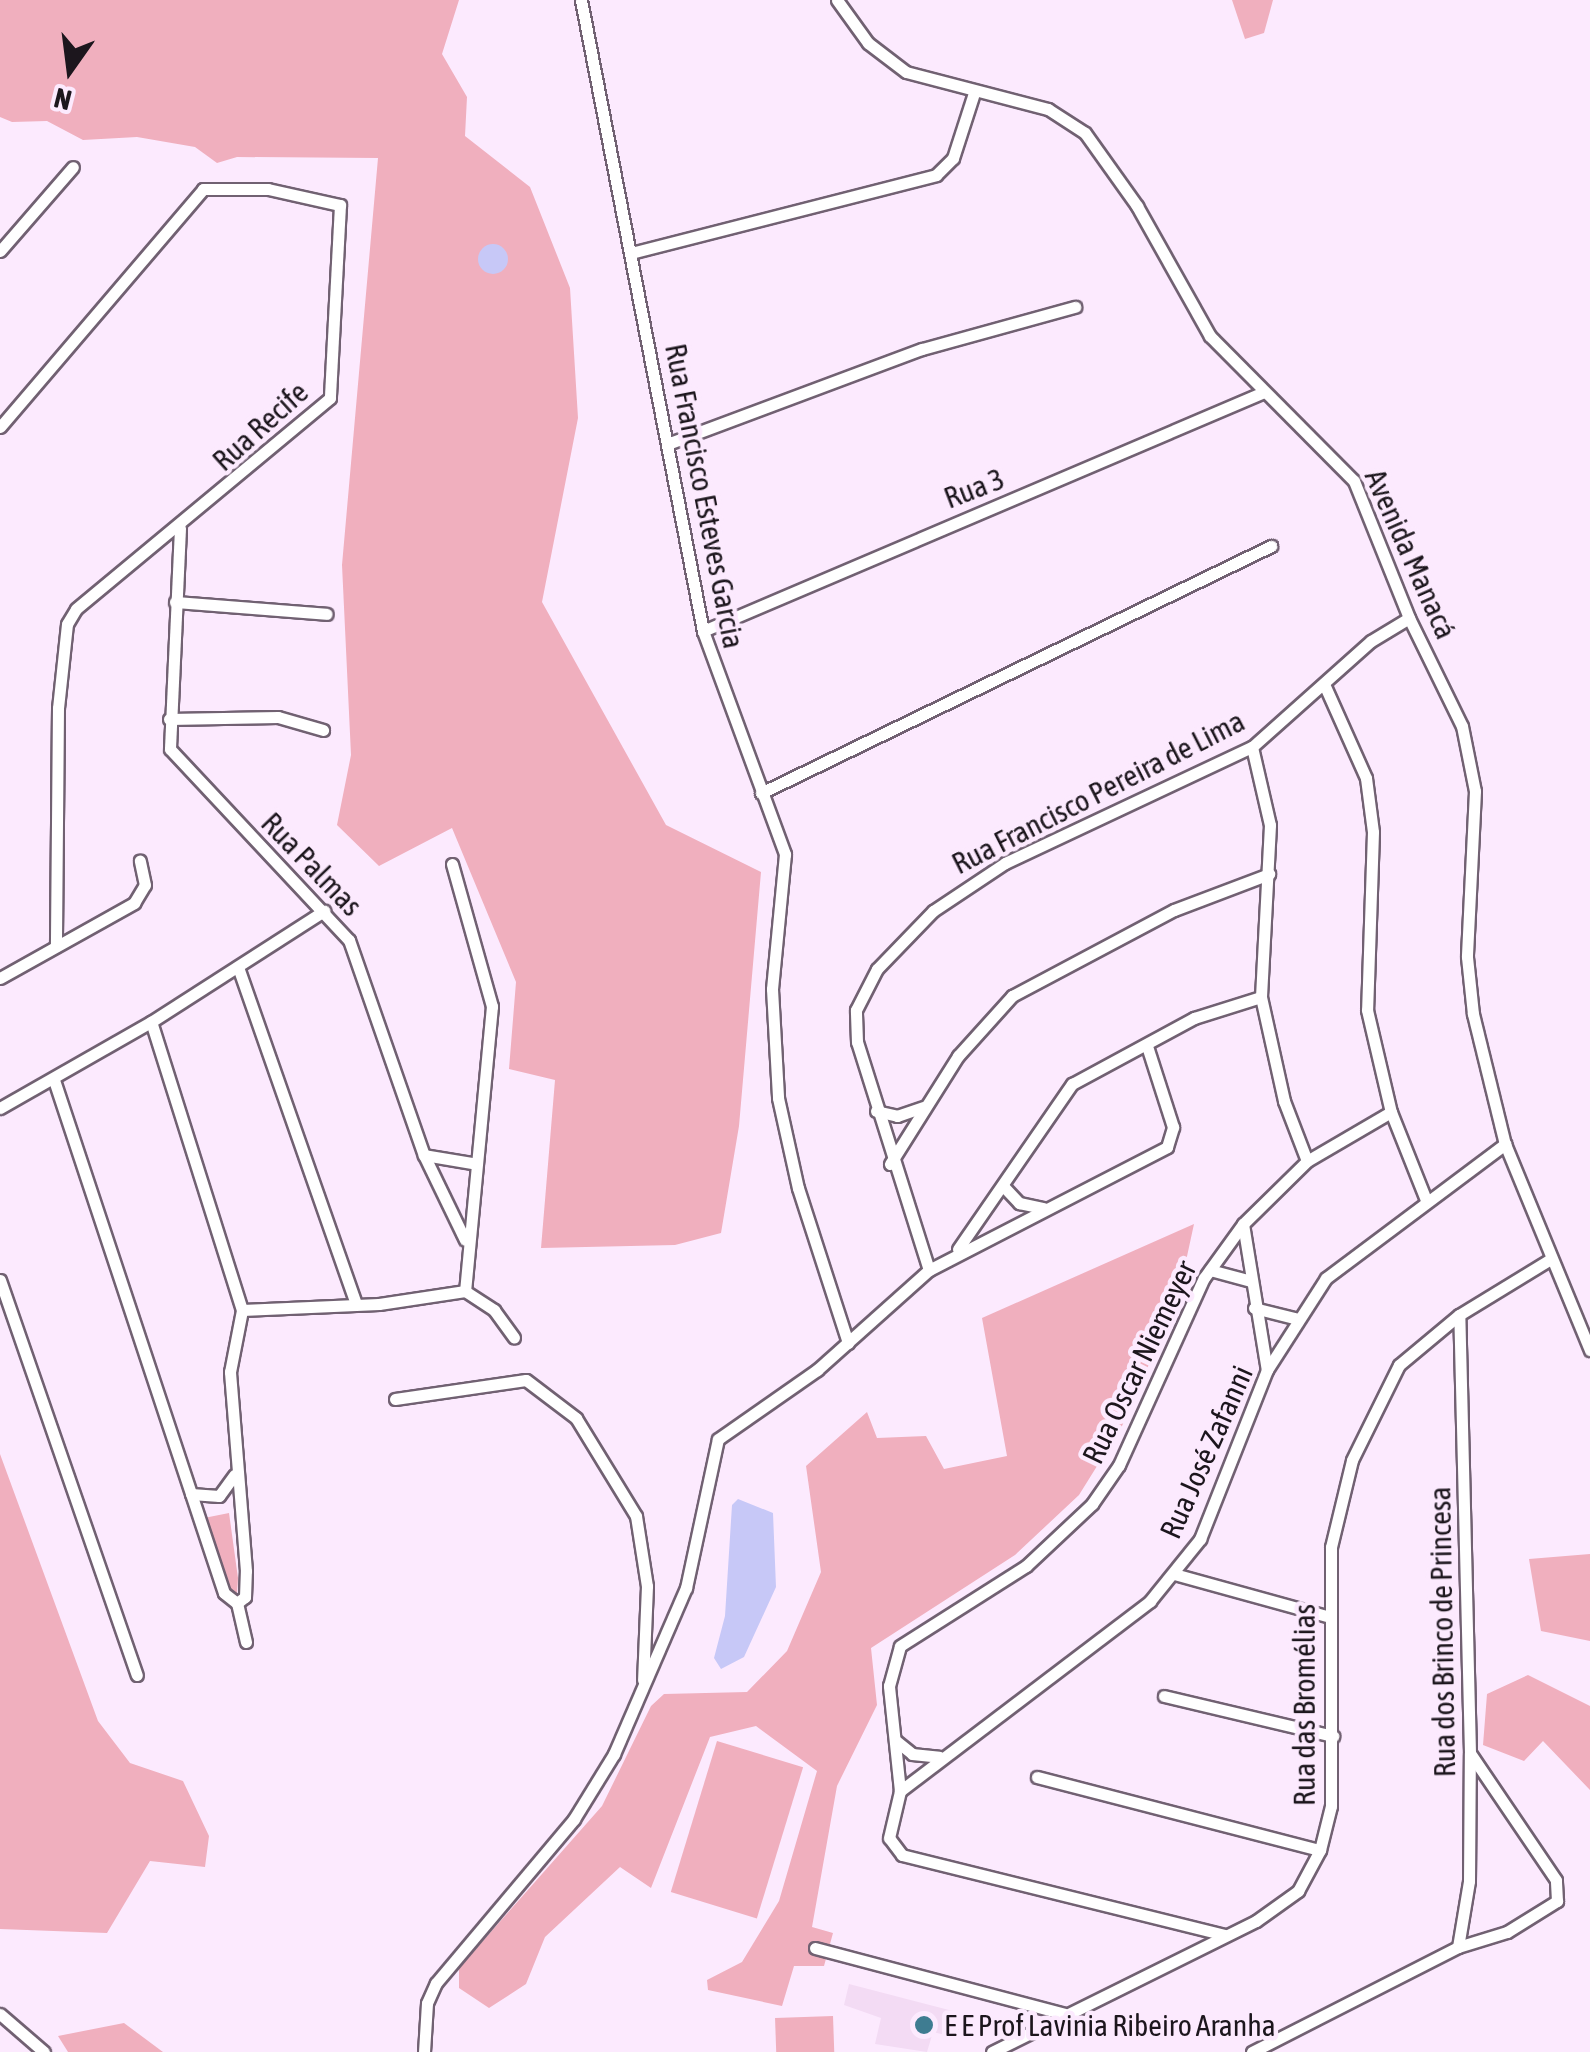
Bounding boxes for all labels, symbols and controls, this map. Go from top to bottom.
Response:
north arrow [20,20,120,120]
text: N [51,82,75,117]
street label: Rua Francisco Esteves Garcia [658,341,752,651]
street label: Rua Recife [205,374,315,478]
street label: Rua 3 [939,460,1009,516]
street label: Avenida Manacá [1358,464,1464,644]
street label: Rua Francisco Pereira de Lima [946,703,1250,881]
street label: Rua Palmas [254,805,370,923]
street label: Rua Oscar Niemeyer [1074,1255,1204,1469]
street label: Rua José Zafanni [1152,1360,1260,1544]
street label: Rua dos Brinco de Princesa [1421,1486,1463,1778]
street label: Rua das Bromélias [1286,1604,1322,1806]
place label: E E Prof Lavinia Ribeiro Aranha [944,2007,1276,2043]
marker: E E Prof Lavinia Ribeiro Aranha [913,2014,935,2036]

